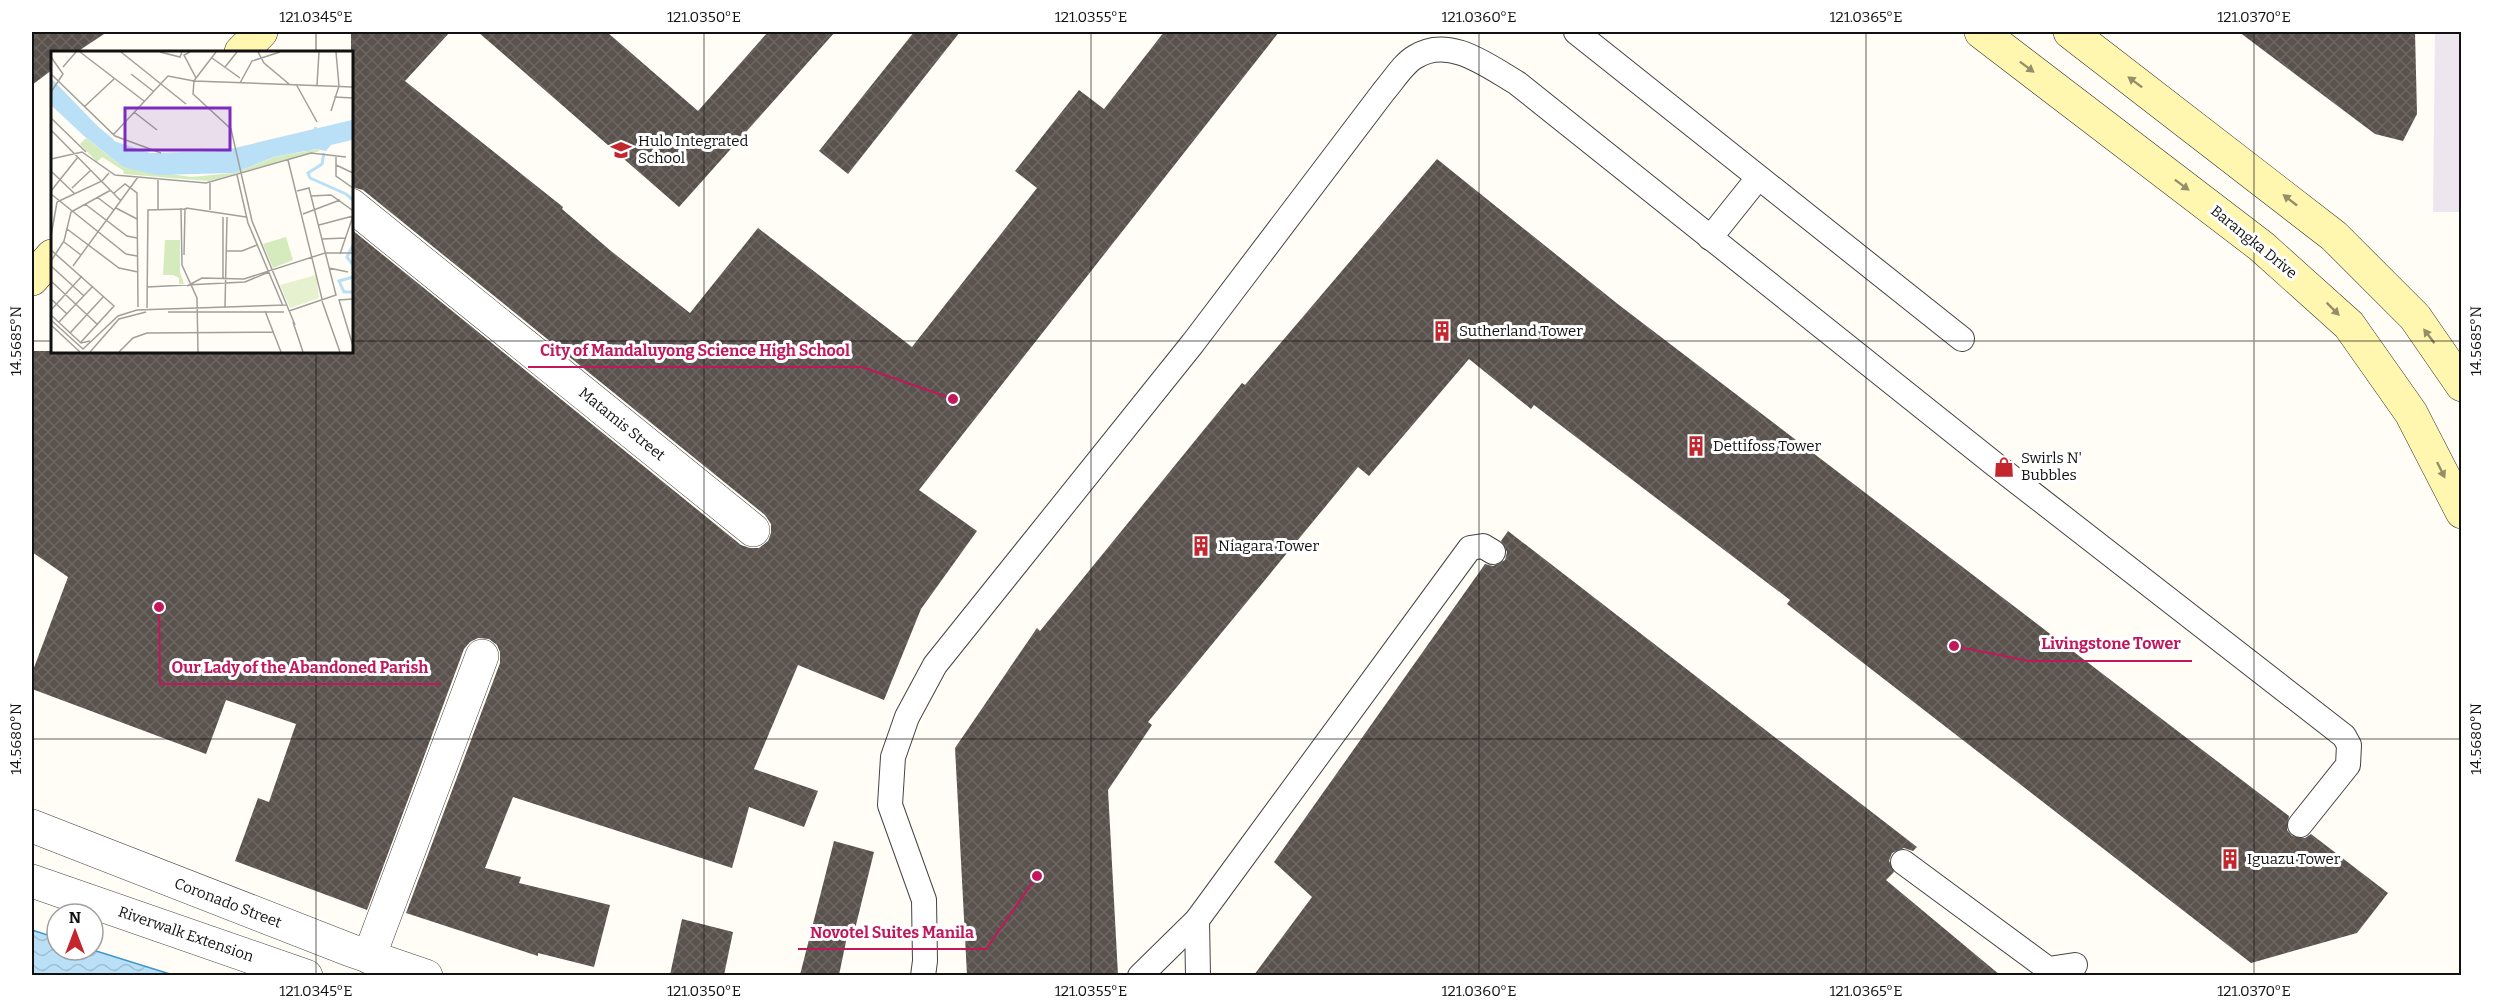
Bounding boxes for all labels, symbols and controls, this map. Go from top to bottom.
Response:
text: 121.0345°E [279,8,353,26]
text: 121.0350°E [667,8,741,26]
text: 121.0355°E [1055,8,1127,26]
text: 121.0360°E [1442,8,1516,26]
text: 121.0365°E [1829,8,1903,26]
text: 121.0370°E [2217,8,2291,26]
inset map [51,51,352,352]
one-way arrow [2019,61,2035,73]
one-way arrow [2128,76,2143,88]
place label: Hulo Integrated School [638,132,748,167]
school or university icon: Hulo Integrated School [609,138,633,162]
one-way arrow [2174,179,2190,192]
one-way arrow [2282,194,2298,207]
street label: Barangka Drive [2207,202,2301,282]
one-way arrow [2325,301,2339,315]
text: 14.5685°N [7,306,25,376]
text: 14.5685°N [2467,306,2485,376]
building icon: Sutherland Tower [1430,319,1454,343]
place label: Sutherland Tower [1459,322,1583,340]
one-way arrow [2423,329,2435,345]
callout: City of Mandaluyong Science High School [528,333,862,367]
text: City of Mandaluyong Science High School [540,341,850,360]
street label: Matamis Street [575,384,669,465]
building icon: Dettifoss Tower [1684,434,1708,458]
place label: Dettifoss Tower [1713,437,1822,455]
place label: Swirls N' Bubbles [2021,449,2082,484]
shop icon: Swirls N' Bubbles [1992,455,2016,479]
one-way arrow [2436,461,2445,478]
building icon: Niagara Tower [1189,534,1213,558]
place label: Niagara Tower [1218,537,1319,555]
callout: Livingstone Tower [2029,627,2192,661]
text: Livingstone Tower [2041,634,2181,653]
callout: Our Lady of the Abandoned Parish [160,650,441,684]
text: Our Lady of the Abandoned Parish [172,658,428,677]
text: 14.5680°N [7,703,25,775]
text: 14.5680°N [2467,703,2485,775]
building icon: Iguazu Tower [2218,847,2242,871]
place label: Iguazu Tower [2247,850,2341,868]
street label: Coronado Street [172,874,285,932]
north arrow [45,902,105,962]
street label: Riverwalk Extension [116,902,256,966]
text: N [69,908,81,927]
callout: Novotel Suites Manila [798,915,986,949]
text: Novotel Suites Manila [810,923,974,942]
text: 121.0345°E [279,982,353,1000]
text: 121.0350°E [667,982,741,1000]
text: 121.0355°E [1055,982,1127,1000]
text: 121.0360°E [1442,982,1516,1000]
text: 121.0365°E [1829,982,1903,1000]
text: 121.0370°E [2217,982,2291,1000]

